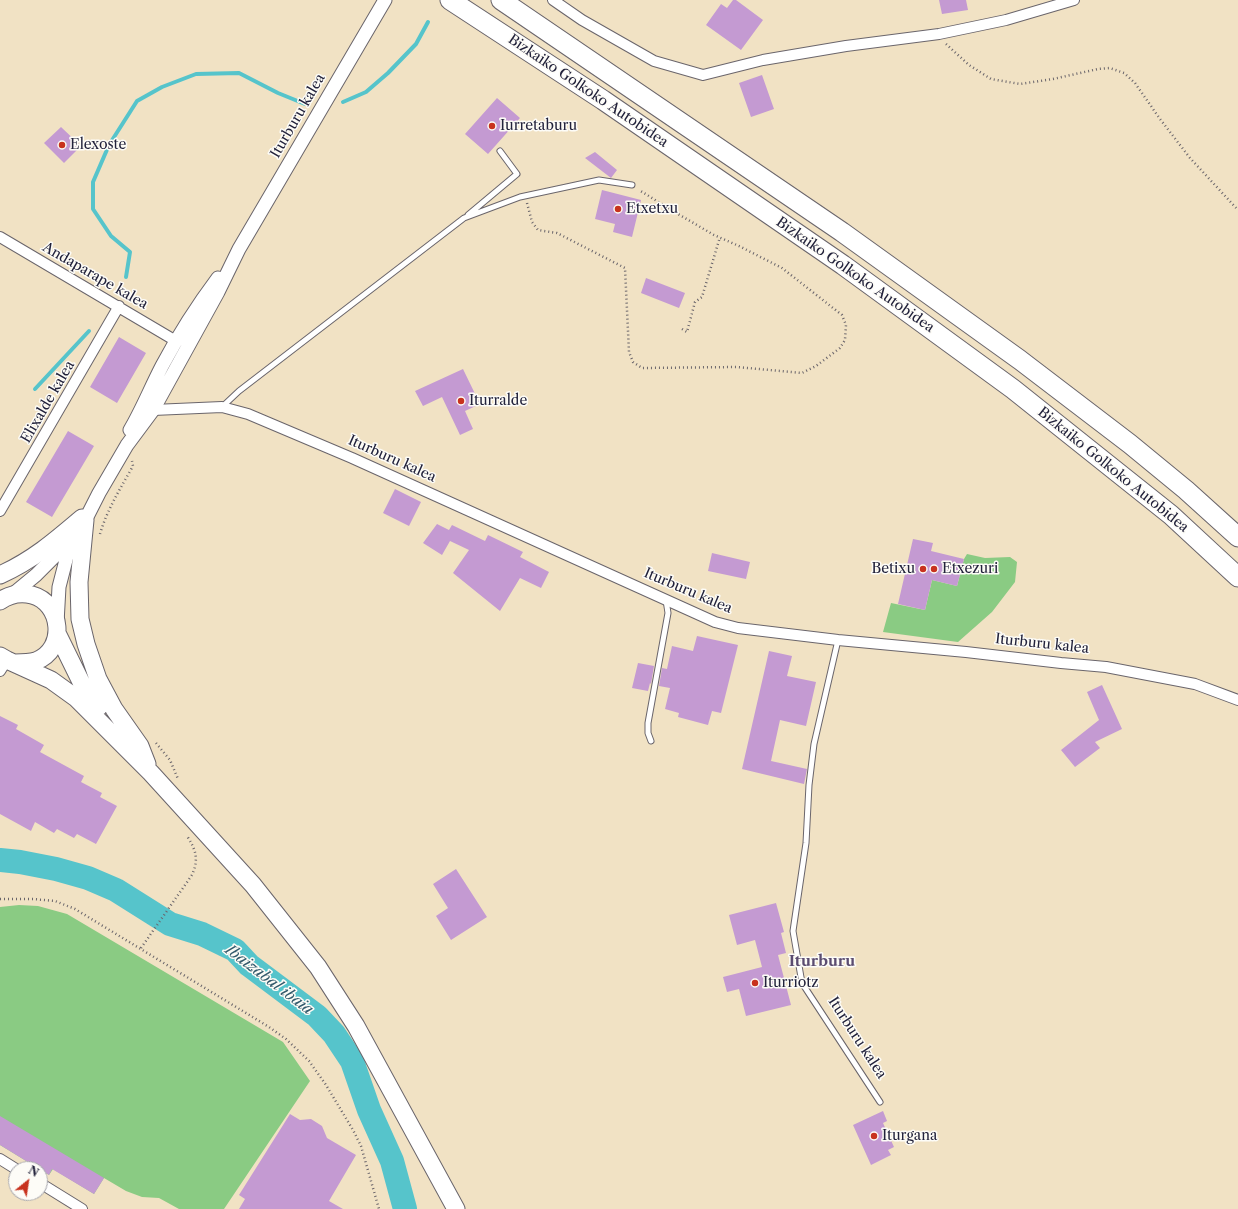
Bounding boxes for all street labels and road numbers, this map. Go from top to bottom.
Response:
street label: Bizkaiko Golkoko Autobidea [505,31,671,151]
street label: Iturburu kalea [267,71,329,161]
street label: Bizkaiko Golkoko Autobidea [773,214,937,336]
street label: Andaparape kalea [39,239,151,313]
street label: Elixalde kalea [18,358,78,446]
street label: Bizkaiko Golkoko Autobidea [1034,404,1192,536]
street label: Iturburu kalea [345,432,439,486]
street label: Iturburu kalea [641,565,735,617]
street label: Iturburu kalea [994,631,1090,657]
street label: Iturburu kalea [824,994,890,1082]

